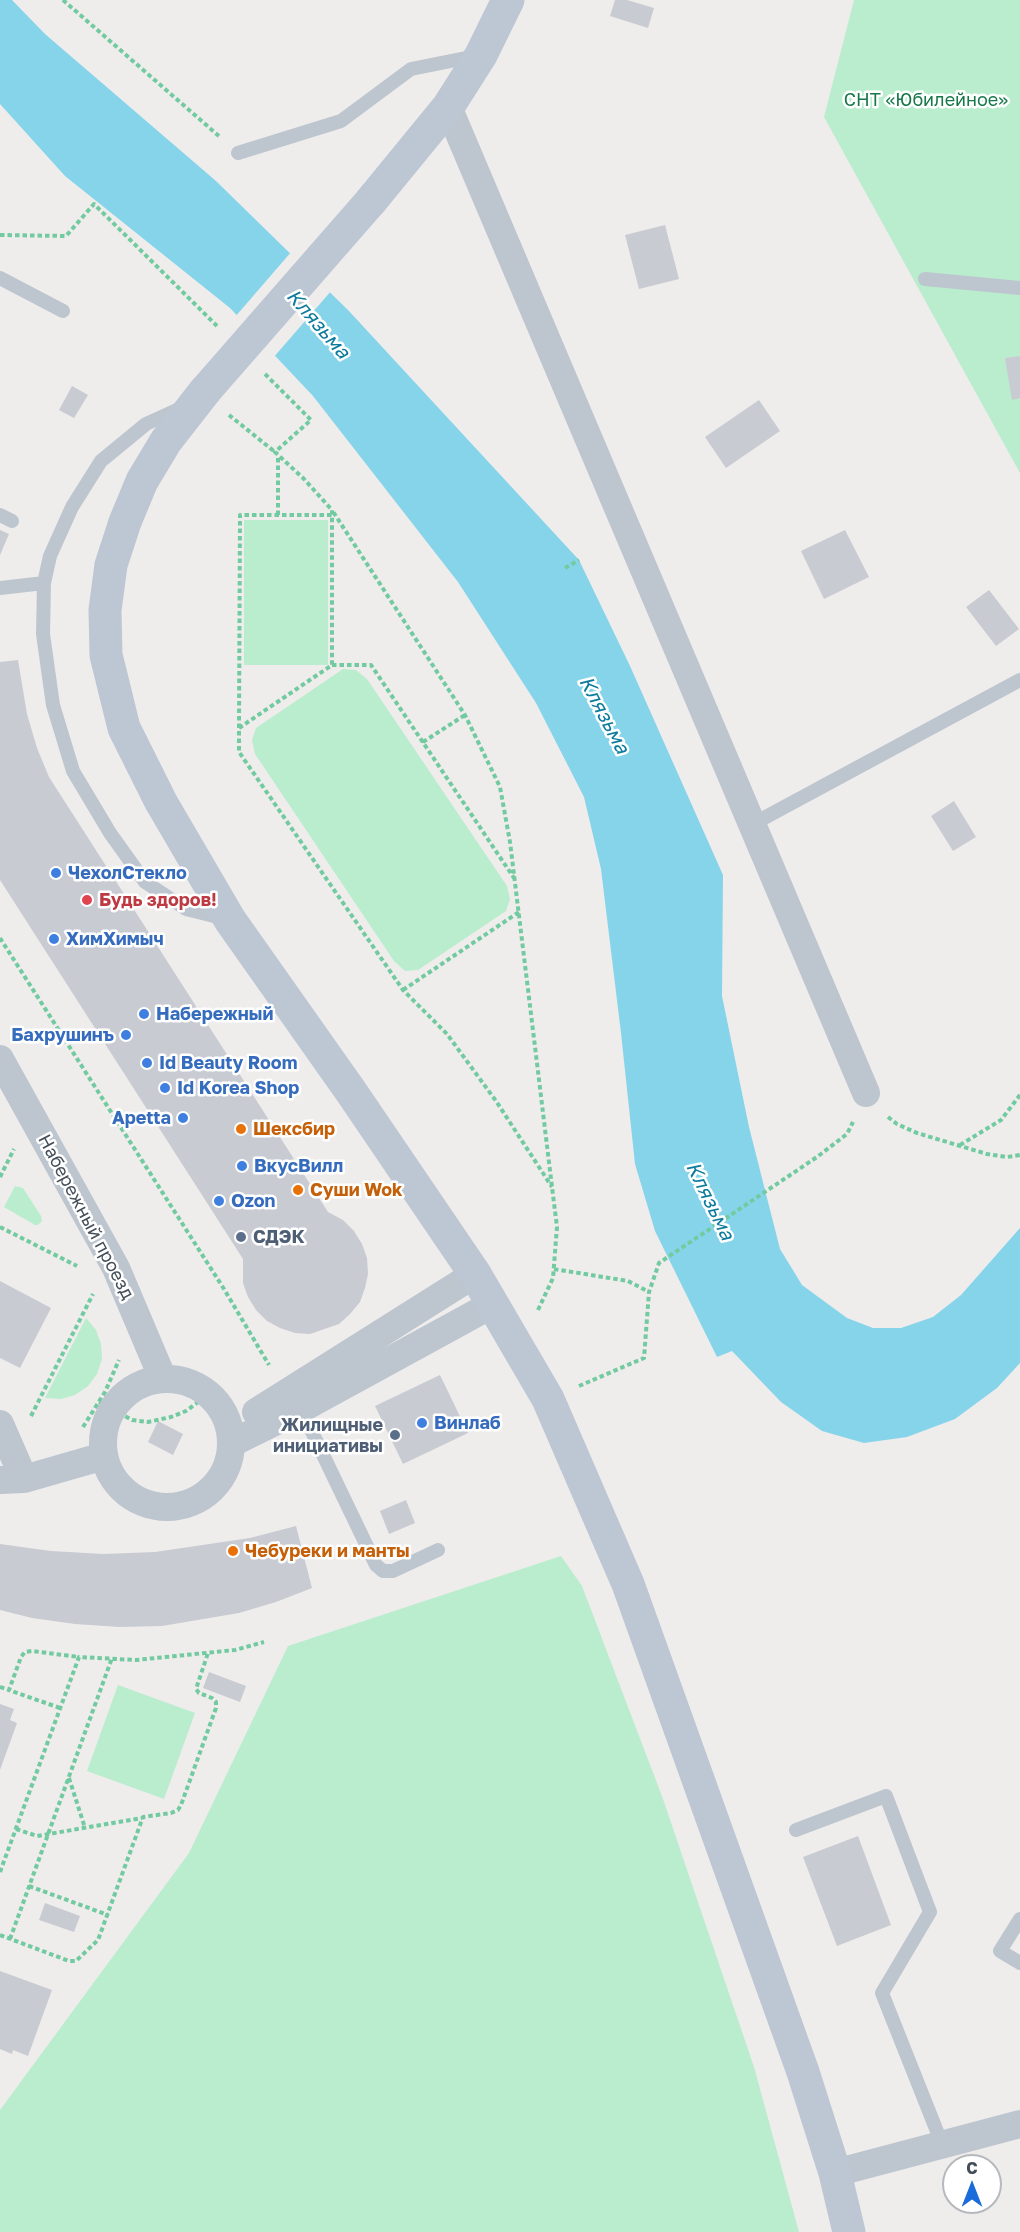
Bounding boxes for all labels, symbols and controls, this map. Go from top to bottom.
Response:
park label: СНТ «Юбилейное» [844,89,1008,111]
water label: Клязьма [281,284,355,364]
water label: Клязьма [574,672,634,758]
place label: ЧехолСтекло [68,862,187,884]
marker: ЧехолСтекло [49,866,63,880]
place label: Будь здоров! [99,889,217,911]
marker: Будь здоров! [80,893,94,907]
place label: ХимХимыч [66,928,164,950]
marker: ХимХимыч [47,932,61,946]
place label: Набережный [156,1003,273,1025]
marker: Набережный [137,1007,151,1021]
place label: Бахрушинъ [11,1024,114,1046]
marker: Бахрушинъ [119,1028,133,1042]
place label: Id Beauty Room [159,1052,297,1074]
marker: Id Beauty Room [140,1056,154,1070]
place label: Id Korea Shop [177,1077,299,1099]
marker: Id Korea Shop [158,1081,172,1095]
place label: Apetta [112,1107,171,1129]
marker: Apetta [176,1111,190,1125]
place label: Шексбир [253,1118,335,1140]
marker: Шексбир [234,1122,248,1136]
street label: Набережный проезд [33,1131,139,1303]
place label: ВкусВилл [254,1155,343,1177]
water label: Клязьма [681,1158,739,1244]
marker: ВкусВилл [235,1159,249,1173]
place label: Суши Wok [310,1179,403,1201]
marker: Суши Wok [291,1183,305,1197]
place label: Ozon [231,1190,275,1212]
marker: Ozon [212,1194,226,1208]
place label: СДЭК [253,1226,305,1248]
marker: СДЭК [234,1230,248,1244]
place label: Винлаб [434,1412,501,1434]
place label: Жилищные инициативы [273,1414,383,1456]
marker: Винлаб [415,1416,429,1430]
marker: Жилищные инициативы [388,1428,402,1442]
place label: Чебуреки и манты [245,1540,410,1562]
marker: Чебуреки и манты [226,1544,240,1558]
north arrow [942,2154,1002,2214]
text: С [966,2158,978,2178]

